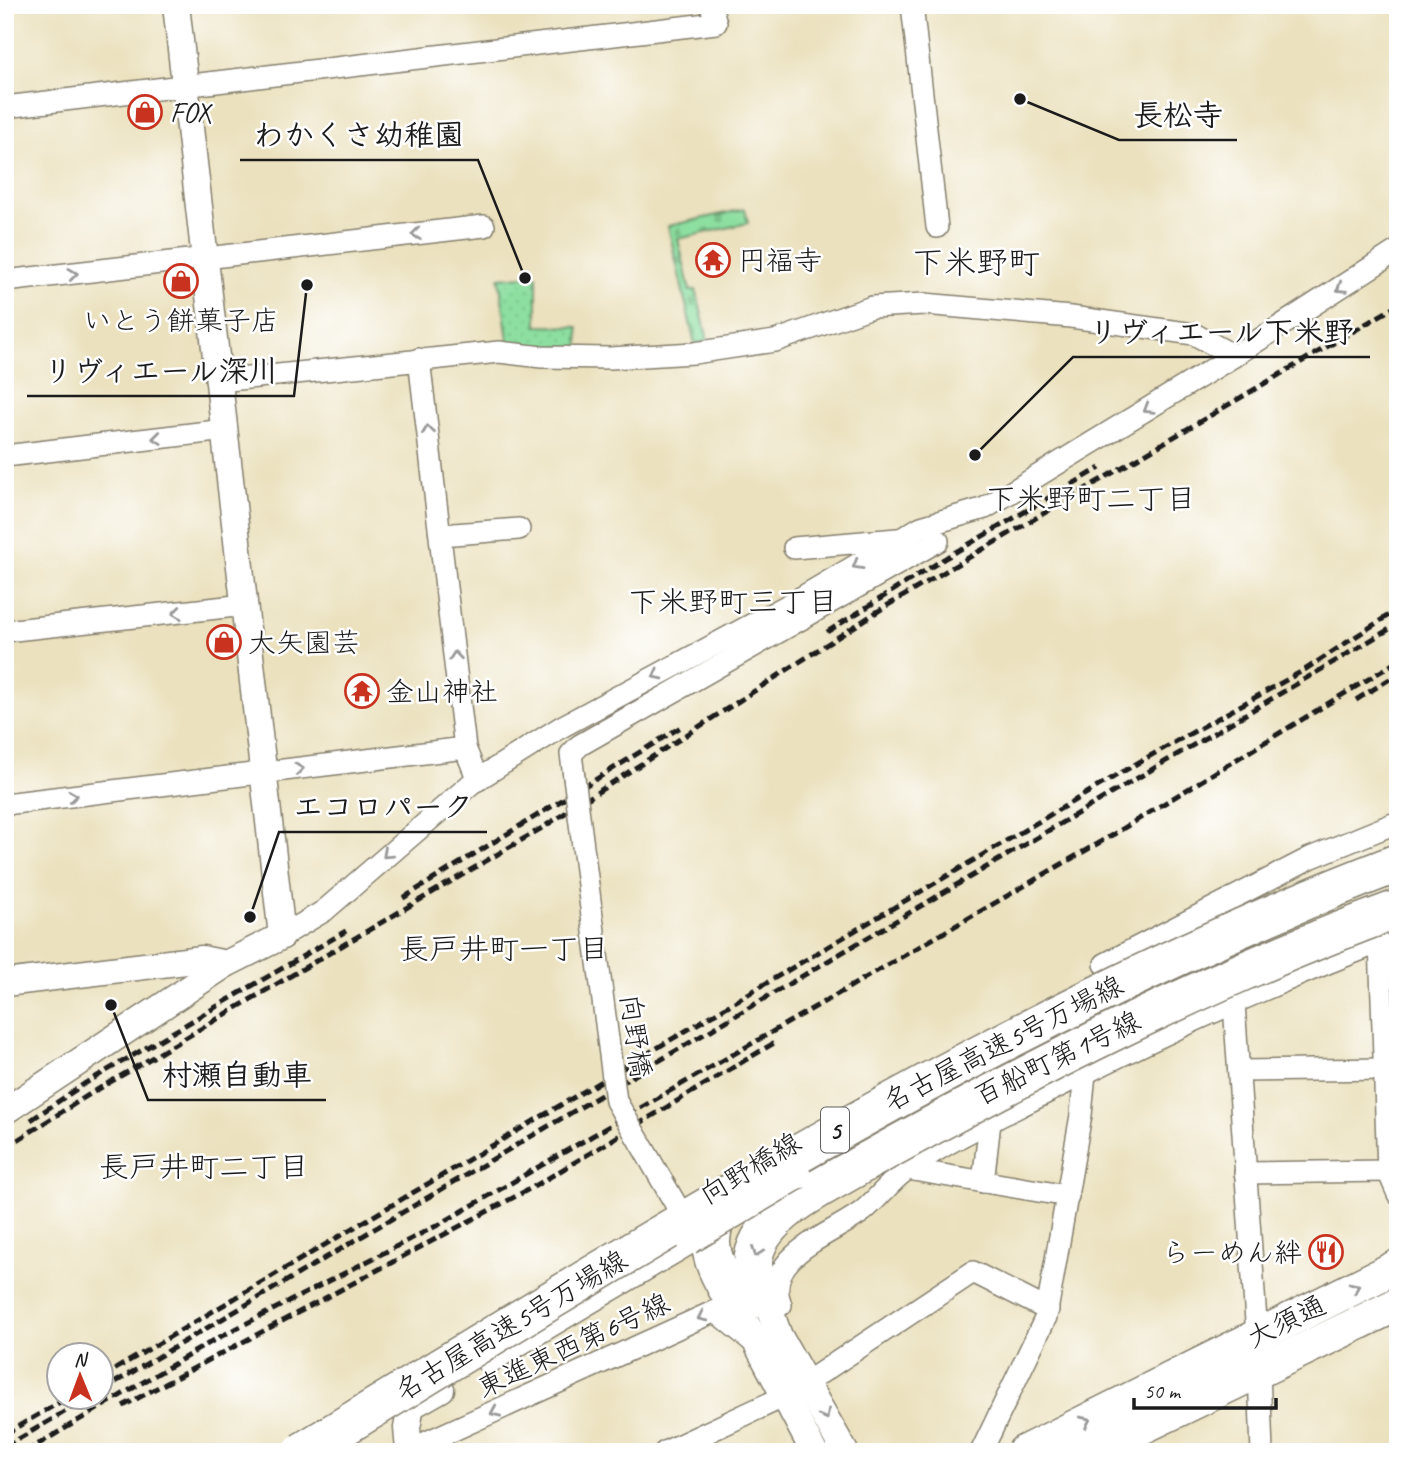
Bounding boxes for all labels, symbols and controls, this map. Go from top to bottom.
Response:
callout: 長松寺 [1119,89,1237,140]
shop icon: FOX [126,93,164,131]
place label: FOX [170,95,213,130]
text: 長松寺 [1133,96,1223,134]
callout: わかくさ幼稚園 [240,109,478,160]
text: わかくさ幼稚園 [254,116,464,154]
one-way arrow [410,226,422,241]
temple icon: 円福寺 [694,241,732,279]
district label: 下米野町 [912,242,1040,283]
place label: 円福寺 [738,243,822,278]
shop icon: いとう餅菓子店 [162,262,200,300]
one-way arrow [67,266,79,281]
one-way arrow [1336,280,1349,293]
place label: いとう餅菓子店 [83,303,279,338]
callout: リヴィエール下米野 [1073,306,1370,357]
text: リヴィエール下米野 [1088,313,1354,351]
callout: リヴィエール深川 [27,345,294,396]
text: リヴィエール深川 [43,352,279,390]
one-way arrow [1143,401,1156,414]
one-way arrow [421,424,436,436]
one-way arrow [151,430,162,445]
district label: 下米野町二丁目 [986,480,1196,518]
one-way arrow [851,557,864,570]
district label: 下米野町三丁目 [628,583,838,621]
one-way arrow [171,605,183,620]
shop icon: 大矢園芸 [205,623,243,661]
place label: 大矢園芸 [248,625,360,660]
one-way arrow [448,650,463,662]
one-way arrow [652,667,665,680]
temple icon: 金山神社 [343,672,381,710]
place label: 金山神社 [386,674,498,709]
one-way arrow [293,761,305,776]
callout: エコロパーク [279,781,487,832]
one-way arrow [67,788,79,803]
text: エコロパーク [293,788,473,826]
one-way arrow [382,846,395,859]
district label: 長戸井町一丁目 [399,930,609,968]
street label: 名古屋高速5号万場線 [877,967,1129,1119]
street label: 向野橋 [613,992,659,1080]
street label: 百船町第1号線 [968,1003,1146,1113]
callout: 村瀬自動車 [148,1049,326,1100]
text: 村瀬自動車 [162,1056,312,1094]
road number: 5 [821,1107,849,1152]
street label: 向野橋線 [693,1124,807,1212]
district label: 長戸井町二丁目 [99,1148,309,1186]
restaurant icon: らーめん絆 [1307,1233,1345,1271]
place label: らーめん絆 [1162,1235,1302,1270]
street label: 名古屋高速5号万場線 [389,1242,633,1408]
one-way arrow [751,1246,765,1258]
one-way arrow [1348,1282,1360,1296]
street label: 東進東西第6号線 [471,1285,675,1405]
street label: 大須通 [1241,1287,1331,1355]
one-way arrow [696,1309,709,1323]
north arrow [46,1342,116,1412]
text: N [74,1348,89,1372]
scale bar [1134,1366,1275,1410]
text: 50 m [1144,1378,1182,1404]
one-way arrow [489,1404,502,1418]
one-way arrow [817,1408,830,1420]
one-way arrow [1079,1416,1091,1430]

